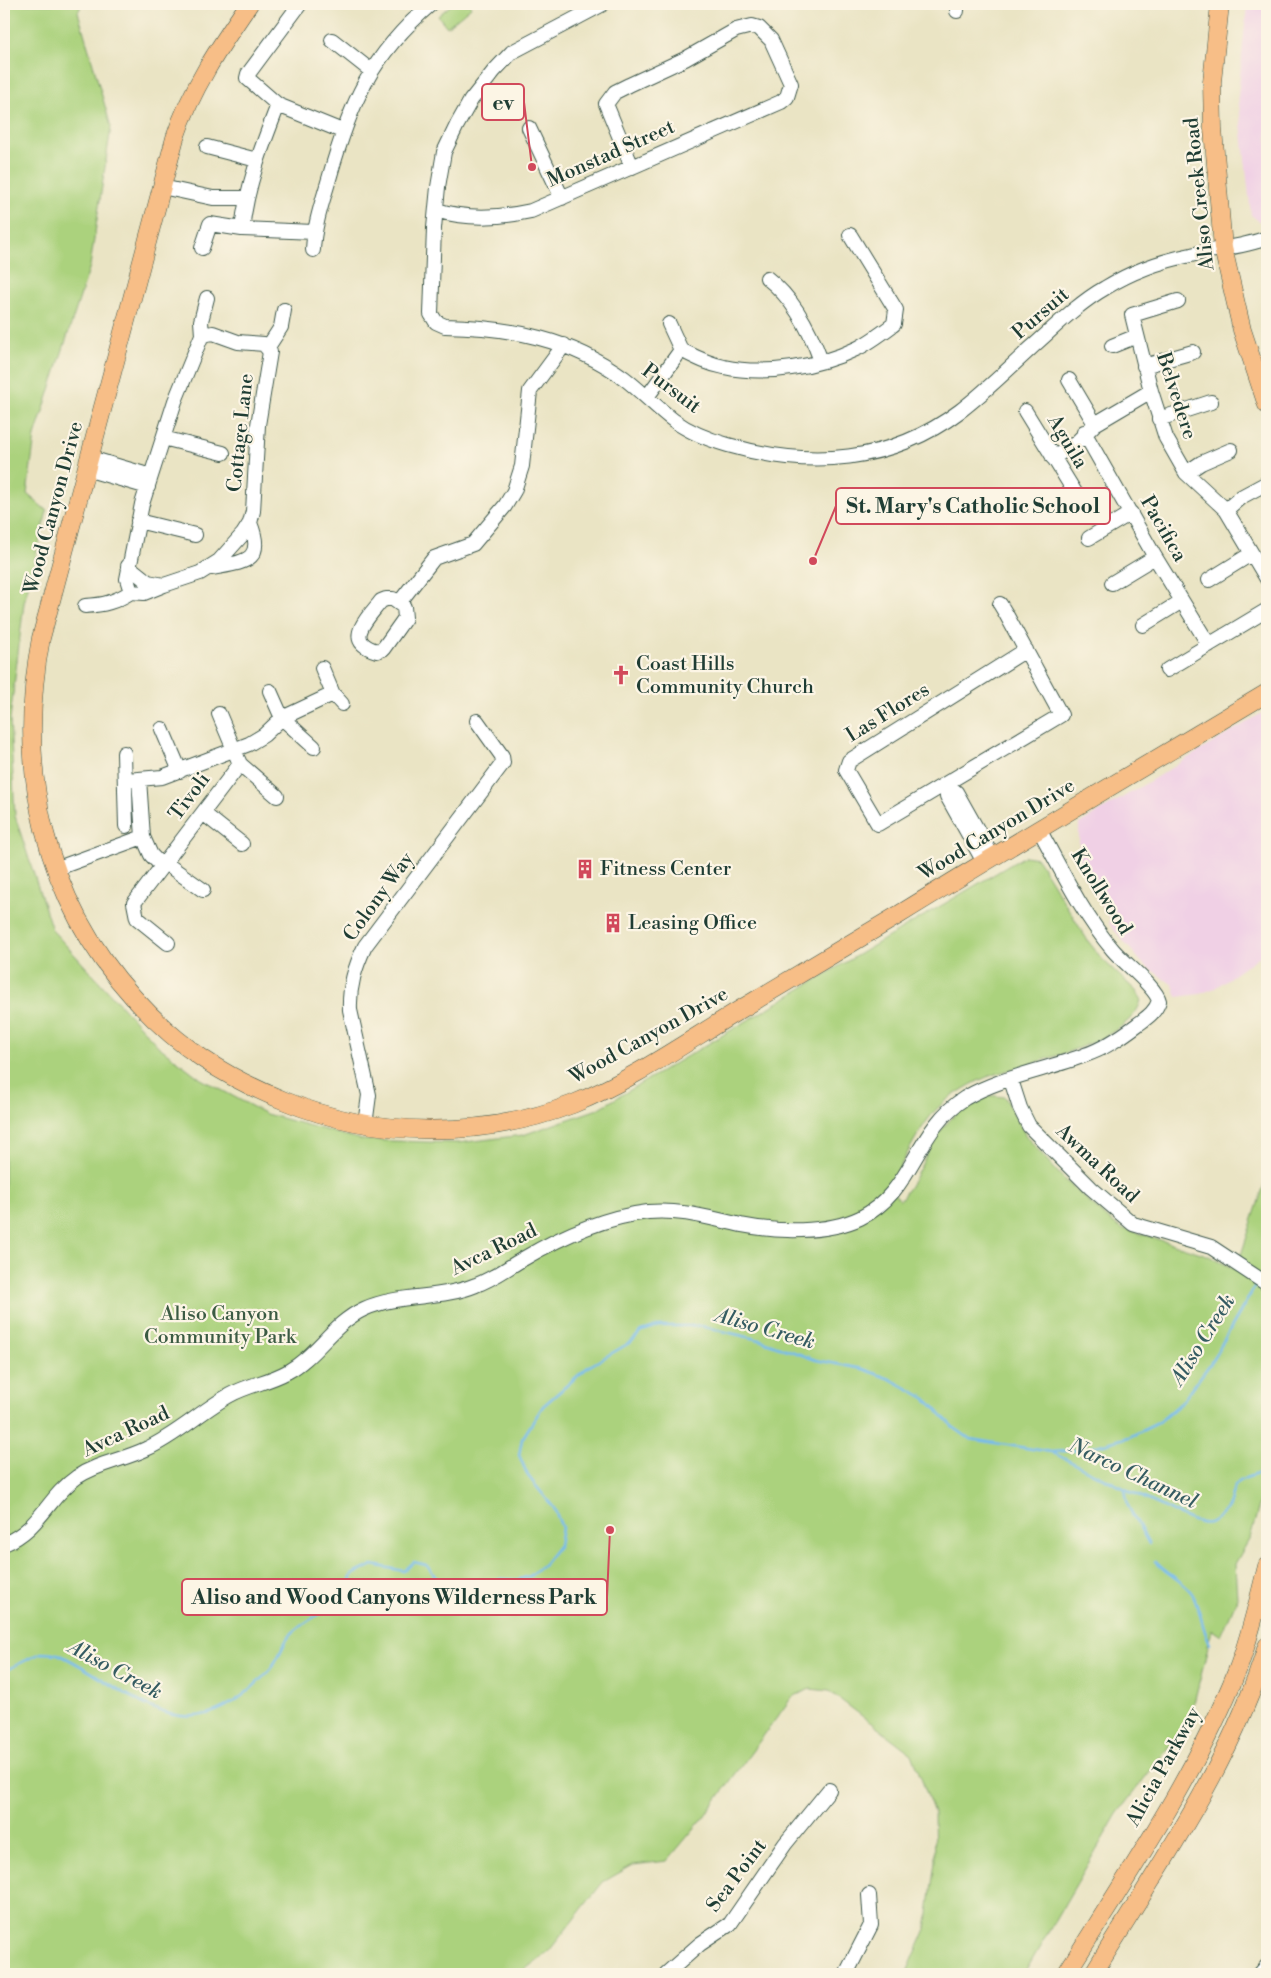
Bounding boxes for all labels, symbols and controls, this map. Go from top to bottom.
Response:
callout: ev [482,84,524,120]
text: ev [492,91,514,117]
street label: Monstad Street [543,115,679,193]
street label: Aliso Creek Road [1179,116,1221,273]
street label: Pursuit [1007,282,1075,346]
street label: Belvedere [1150,348,1202,443]
street label: Pursuit [637,359,705,419]
street label: Cottage Lane [222,372,260,494]
street label: Aguila [1041,410,1093,474]
street label: Wood Canyon Drive [19,419,89,598]
callout: St. Mary's Catholic School [836,488,1110,524]
street label: Pacifica [1134,492,1192,567]
text: St. Mary's Catholic School [846,494,1100,520]
place label: Coast Hills Community Church [636,652,814,700]
church icon: Coast Hills Community Church [610,664,632,686]
street label: Las Flores [842,678,934,748]
street label: Tivoli [164,768,216,826]
street label: Wood Canyon Drive [913,773,1080,887]
street label: Knollwood [1065,844,1138,940]
street label: Colony Way [338,847,420,947]
place label: Fitness Center [600,857,732,882]
building icon: Fitness Center [574,858,596,880]
place label: Leasing Office [628,911,757,936]
building icon: Leasing Office [602,912,624,934]
street label: Wood Canyon Drive [564,982,733,1091]
street label: Awma Road [1049,1118,1144,1209]
street label: Avca Road [446,1218,542,1282]
water label: Aliso Creek [1164,1290,1241,1392]
park label: Aliso Canyon Community Park [144,1302,298,1350]
water label: Aliso Creek [710,1302,818,1356]
street label: Avca Road [78,1401,174,1463]
water label: Narco Channel [1064,1432,1202,1515]
callout: Aliso and Wood Canyons Wilderness Park [182,1579,607,1615]
text: Aliso and Wood Canyons Wilderness Park [190,1585,598,1611]
water label: Aliso Creek [62,1634,166,1706]
street label: Alicia Parkway [1121,1703,1207,1832]
street label: Sea Point [701,1835,773,1917]

